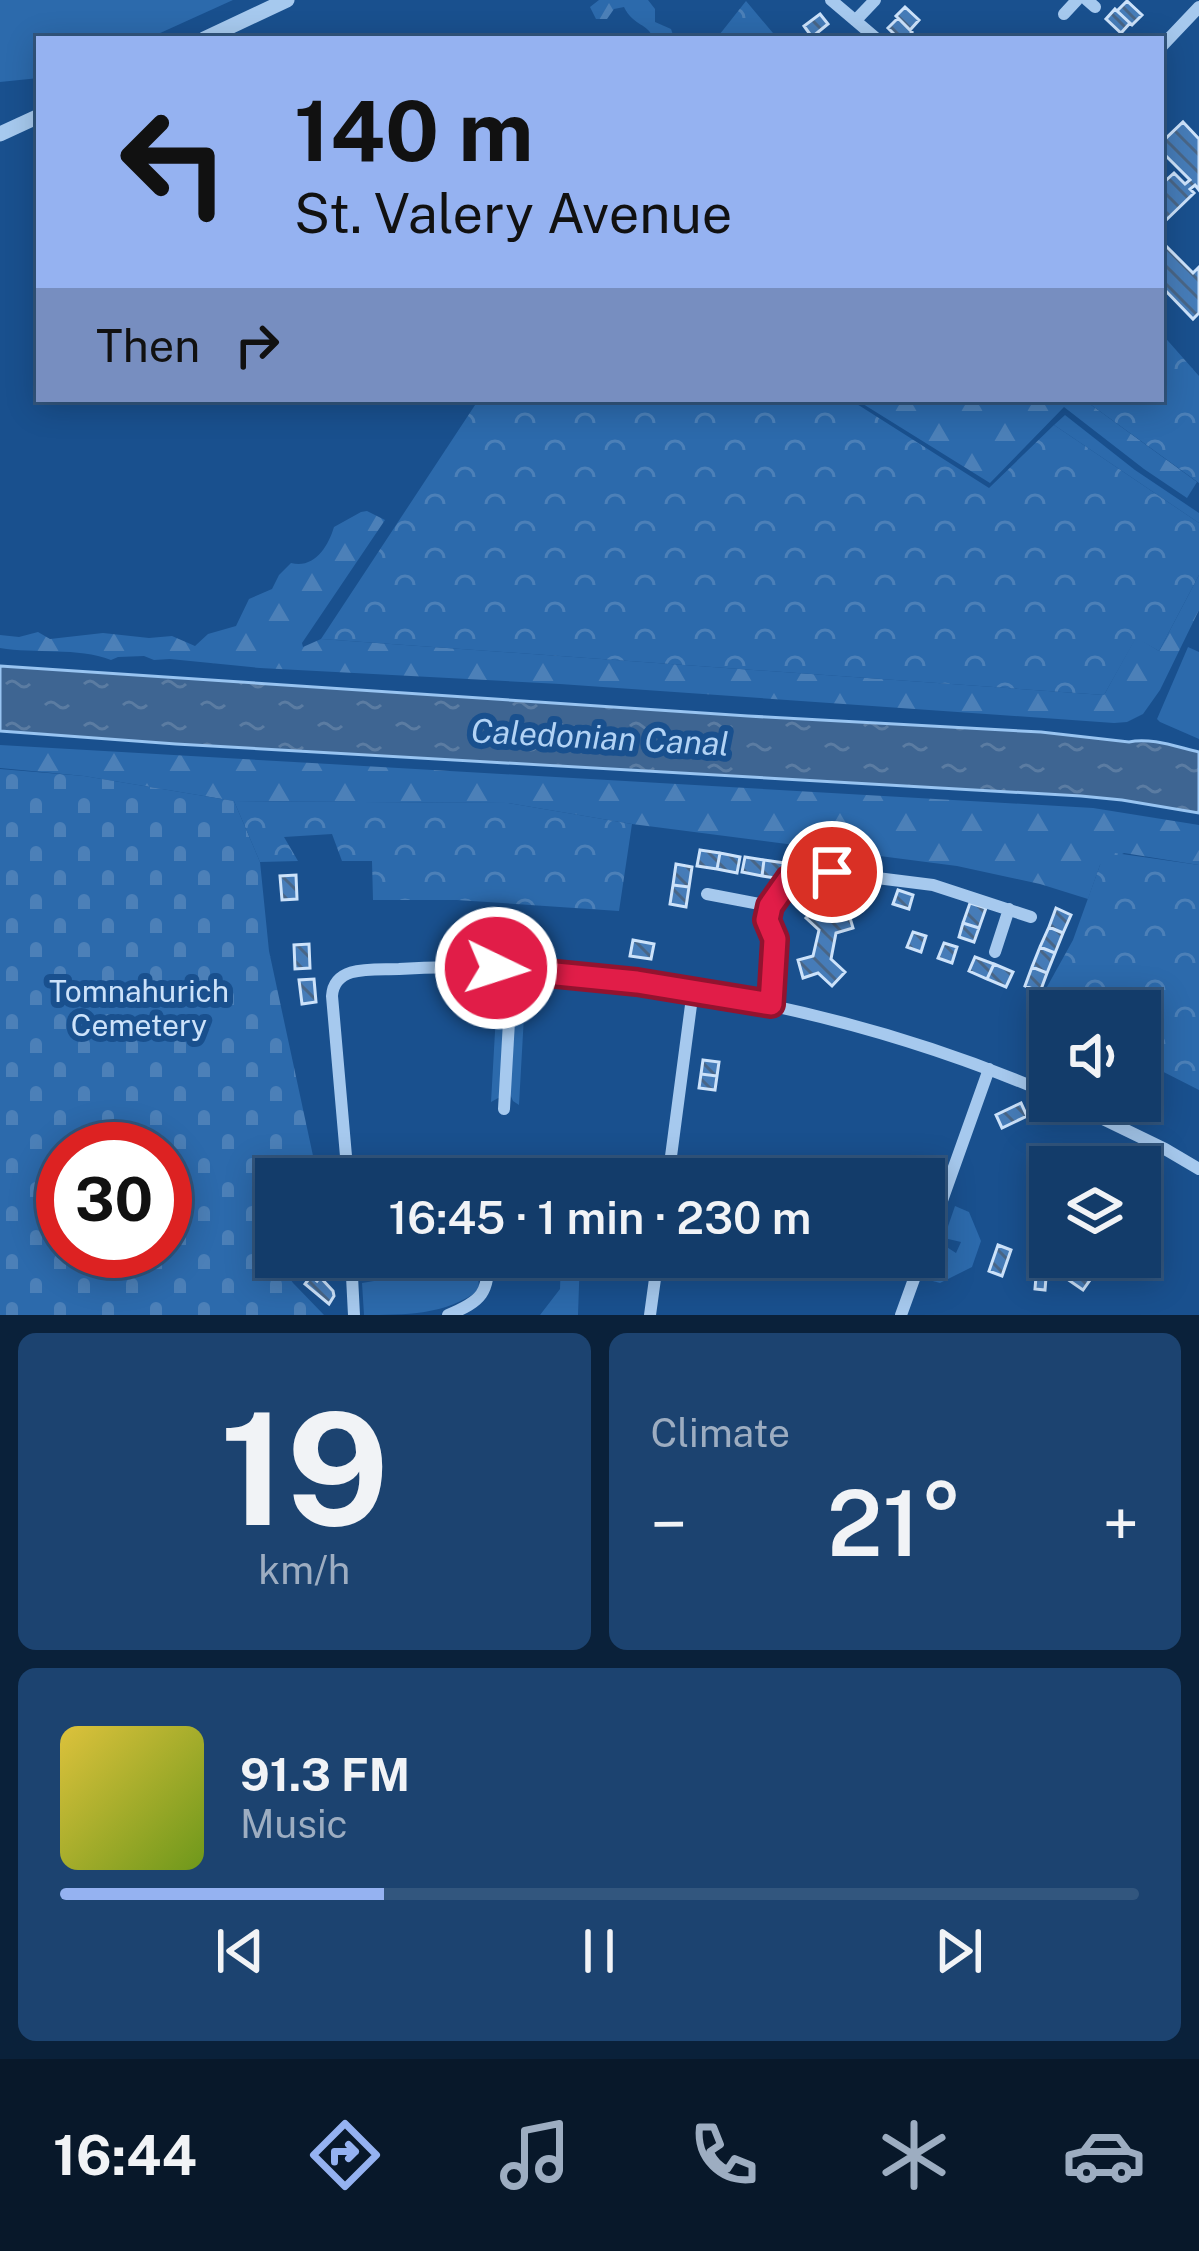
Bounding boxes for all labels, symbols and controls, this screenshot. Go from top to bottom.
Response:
text: 140 m [294,81,533,180]
icon: left [96,84,252,240]
text: St. Valery Avenue [294,182,732,245]
icon: right [224,312,290,378]
text: Then [96,319,200,372]
water label: Caledonian Canal [470,711,730,763]
pin [781,821,883,923]
icon: arrive [799,839,865,905]
position arrow [433,905,559,1031]
park label: Tomnahurich Cemetery [49,973,229,1043]
map controls [1029,990,1161,1278]
button: sound [1029,990,1161,1122]
speed limit sign: 30 [36,1122,192,1278]
button: layers [1029,1146,1161,1278]
text: 16:45 · 1 min · 230 m [388,1191,812,1244]
text: 19 [219,1377,389,1560]
text: Climate [651,1410,790,1456]
text: 21° [827,1470,962,1576]
text: − [651,1485,687,1563]
text: + [1102,1485,1139,1563]
text: km/h [258,1547,350,1593]
text: 91.3 FM [240,1748,410,1801]
text: Music [240,1801,348,1847]
icon: previous [207,1918,273,1984]
icon: pause [566,1918,632,1984]
icon: next [926,1918,992,1984]
icon: directions [303,2113,387,2197]
icon: music [493,2113,577,2197]
icon: phone [682,2113,766,2197]
icon: climate [872,2113,956,2197]
icon: car [1062,2113,1146,2197]
text: 16:44 [53,2124,197,2187]

